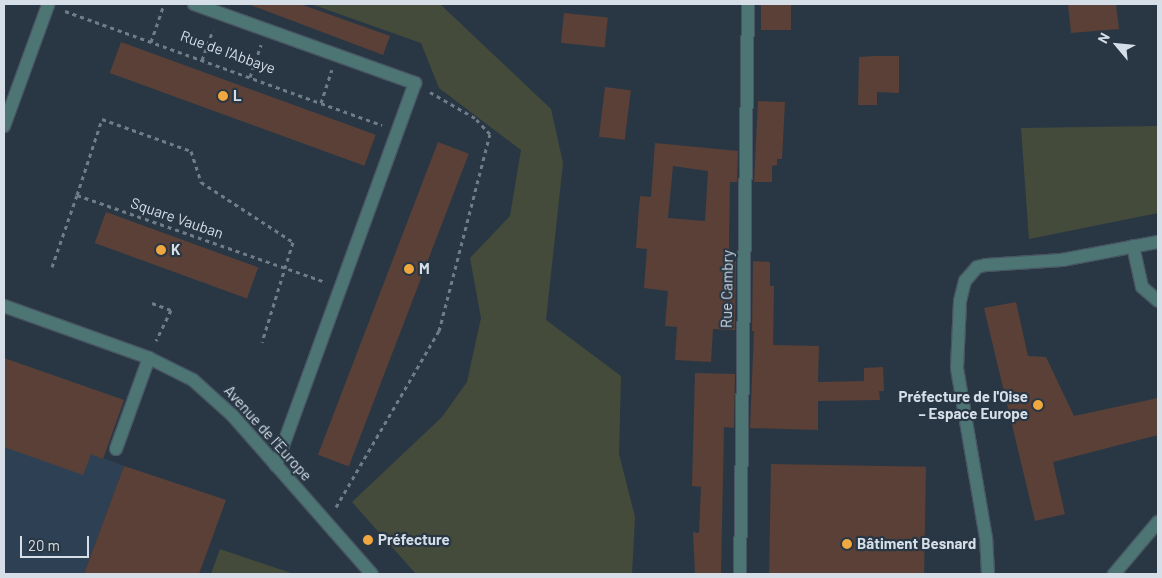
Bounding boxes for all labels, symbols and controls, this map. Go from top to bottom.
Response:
north arrow [1092,20,1142,70]
street label: Rue de l'Abbaye [178,27,278,77]
text: N [1094,30,1113,46]
place label: L [233,87,242,105]
marker: L [217,90,229,102]
street label: Square Vauban [128,194,226,242]
place label: K [171,241,180,259]
marker: K [155,244,167,256]
street label: Rue Cambry [717,250,737,328]
place label: M [419,260,430,278]
marker: M [403,263,415,275]
street label: Avenue de l'Europe [220,382,316,484]
place label: Préfecture de l'Oise – Espace Europe [899,387,1028,422]
marker: Préfecture de l'Oise – Espace Europe [1032,399,1044,411]
scale bar [22,526,91,558]
place label: Préfecture [378,531,450,549]
marker: Préfecture [362,534,374,546]
place label: Bâtiment Besnard [857,535,976,553]
text: 20 m [28,536,60,554]
marker: Bâtiment Besnard [841,538,853,550]

